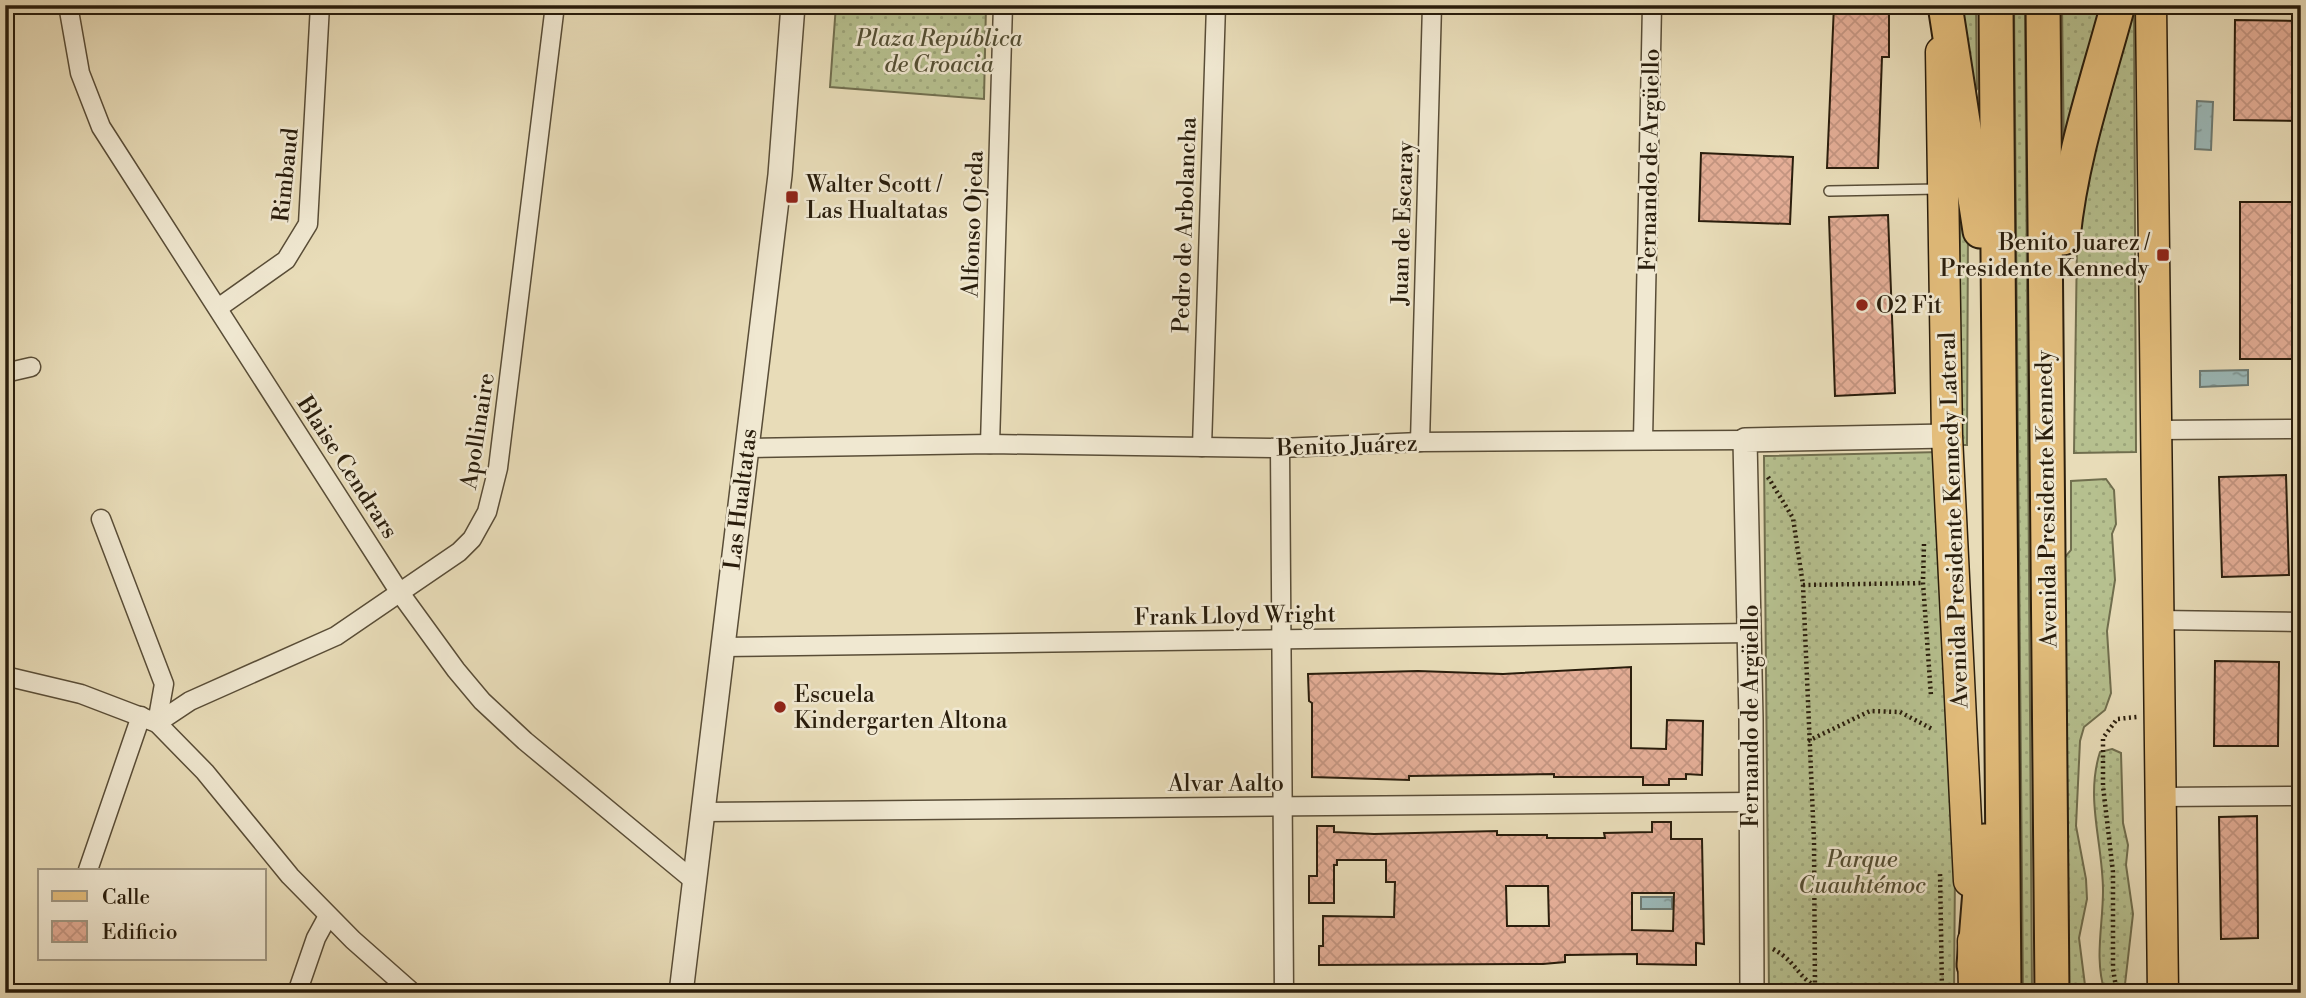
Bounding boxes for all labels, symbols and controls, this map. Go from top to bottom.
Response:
park label: Plaza República de Croacia [855,25,1022,79]
street label: Fernando de Argüello [1634,48,1666,272]
street label: Pedro de Arbolancha [1167,116,1203,334]
street label: Rimbaud [267,127,305,224]
street label: Juan de Escaray [1386,140,1420,307]
street label: Alfonso Ojeda [956,150,990,299]
place label: Walter Scott / Las Hualtatas [805,171,948,225]
marker: Walter Scott / Las Hualtatas [784,189,800,205]
place label: Benito Juarez / Presidente Kennedy [1940,229,2151,283]
marker: Benito Juarez / Presidente Kennedy [2155,247,2171,263]
place label: O2 Fit [1876,292,1942,320]
marker: O2 Fit [1854,297,1870,313]
street label: Avenida Presidente Kennedy Lateral [1933,331,1975,710]
street label: Avenida Presidente Kennedy [2030,349,2064,649]
street label: Apollinaire [455,371,501,492]
street label: Blaise Cendrars [290,390,404,544]
street label: Las Hualtatas [718,427,764,571]
street label: Benito Juárez [1275,430,1418,462]
street label: Frank Lloyd Wright [1134,600,1336,632]
street label: Fernando de Argüello [1737,604,1765,828]
place label: Escuela Kindergarten Altona [794,681,1008,735]
marker: Escuela Kindergarten Altona [772,699,788,715]
street label: Alvar Aalto [1167,770,1284,798]
park label: Parque Cuauhtémoc [1798,846,1926,900]
legend [38,869,266,960]
text: Calle [102,885,150,911]
text: Edificio [102,920,178,946]

